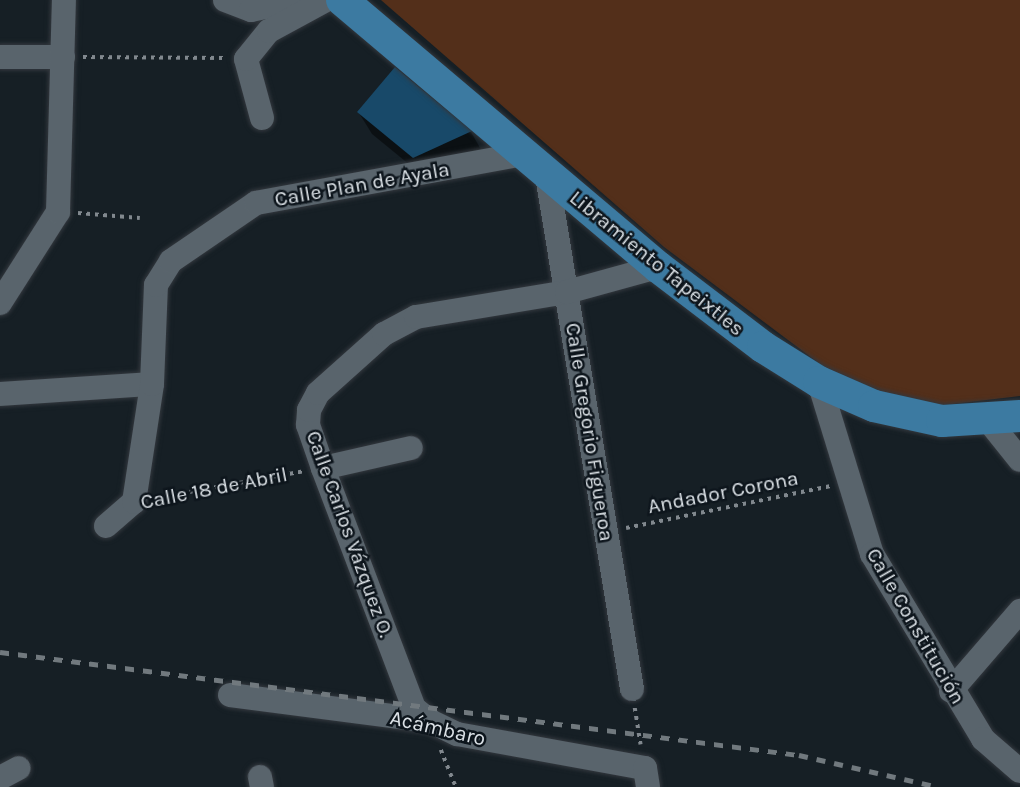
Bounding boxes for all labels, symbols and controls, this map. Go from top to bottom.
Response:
street label: Calle Plan de Ayala [273,156,451,212]
street label: Libramiento Tapeixtles [565,185,749,341]
street label: Calle Gregorio Figueroa [560,321,620,543]
street label: Calle Carlos Vázquez O. [301,427,399,641]
street label: Calle 18 de Abril [138,461,290,515]
street label: Andador Corona [646,465,800,519]
street label: Calle Constitución [861,543,971,709]
street label: Acámbaro [388,705,488,751]

